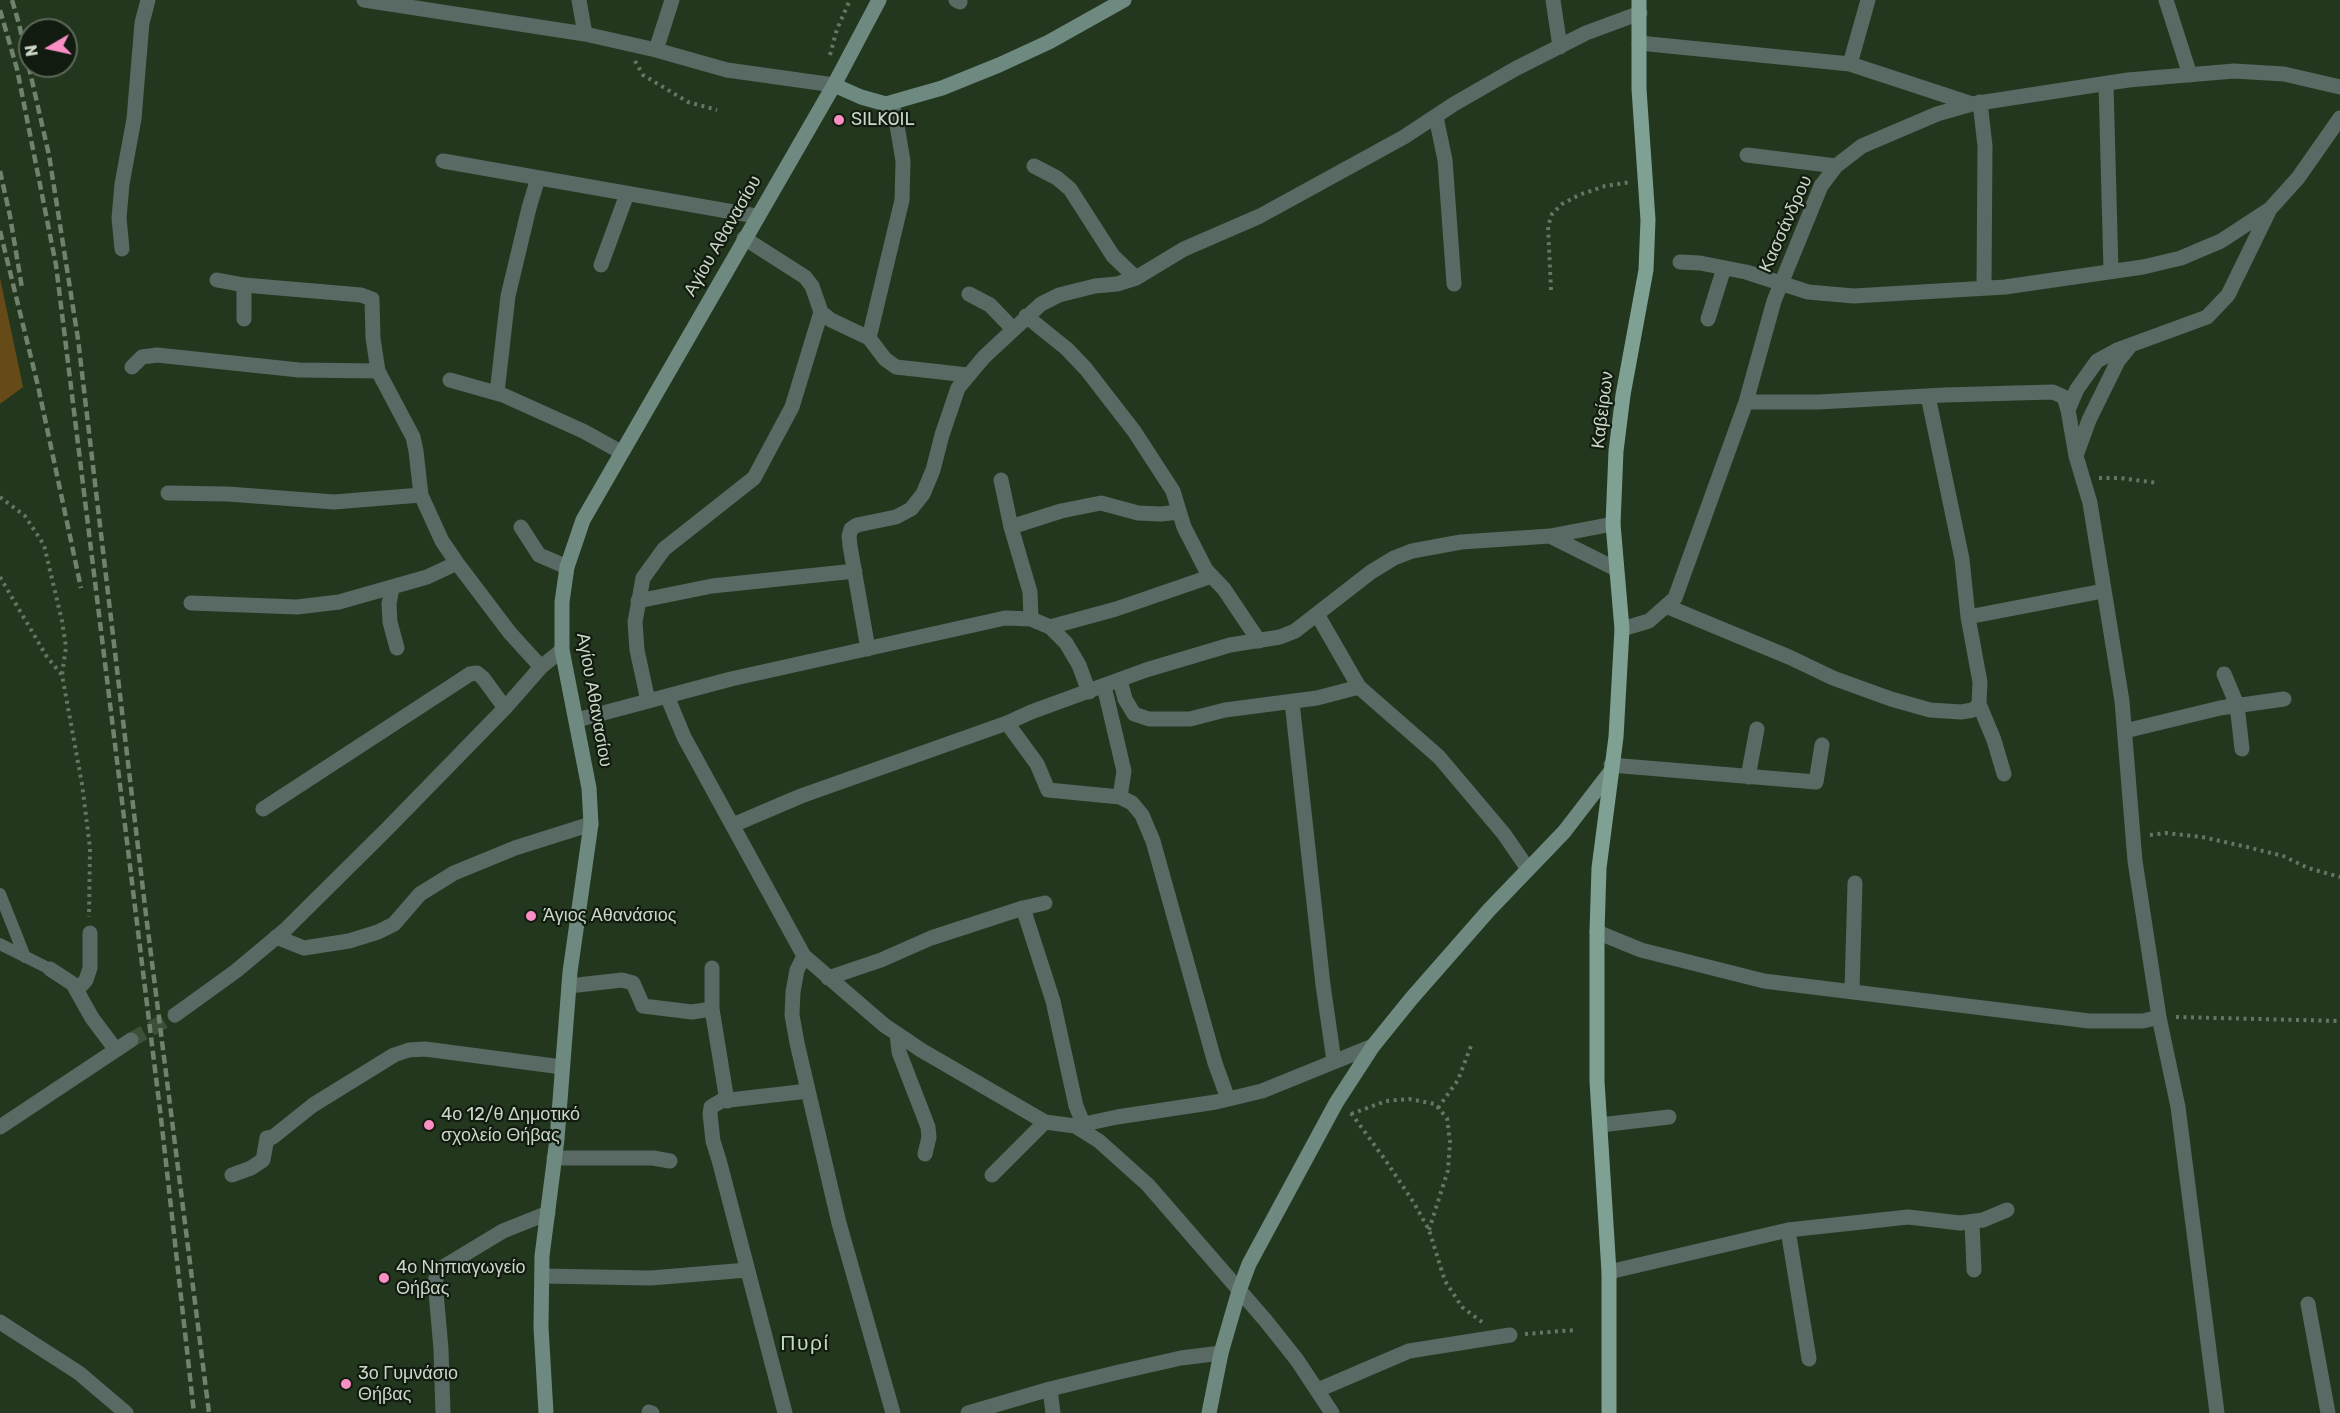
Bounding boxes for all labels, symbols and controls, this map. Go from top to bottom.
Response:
north arrow [18,18,78,78]
text: N [21,43,42,58]
place label: SILKOIL [851,109,915,131]
marker: SILKOIL [832,113,846,127]
street label: Αγίου Αθανασίου [680,172,766,300]
street label: Κασσάνδρου [1755,172,1817,276]
street label: Καβείρων [1588,370,1618,450]
street label: Αγίου Αθανασίου [572,631,616,769]
place label: Άγιος Αθανάσιος [543,905,676,927]
marker: Άγιος Αθανάσιος [524,909,538,923]
place label: 4ο 12/θ Δημοτικό σχολείο Θήβας [441,1104,580,1146]
marker: 4ο 12/θ Δημοτικό σχολείο Θήβας [422,1118,436,1132]
place label: 4ο Νηπιαγωγείο Θήβας [396,1257,526,1300]
marker: 4ο Νηπιαγωγείο Θήβας [377,1271,391,1285]
district label: Πυρί [780,1331,830,1357]
place label: 3ο Γυμνάσιο Θήβας [358,1363,458,1406]
marker: 3ο Γυμνάσιο Θήβας [339,1377,353,1391]

